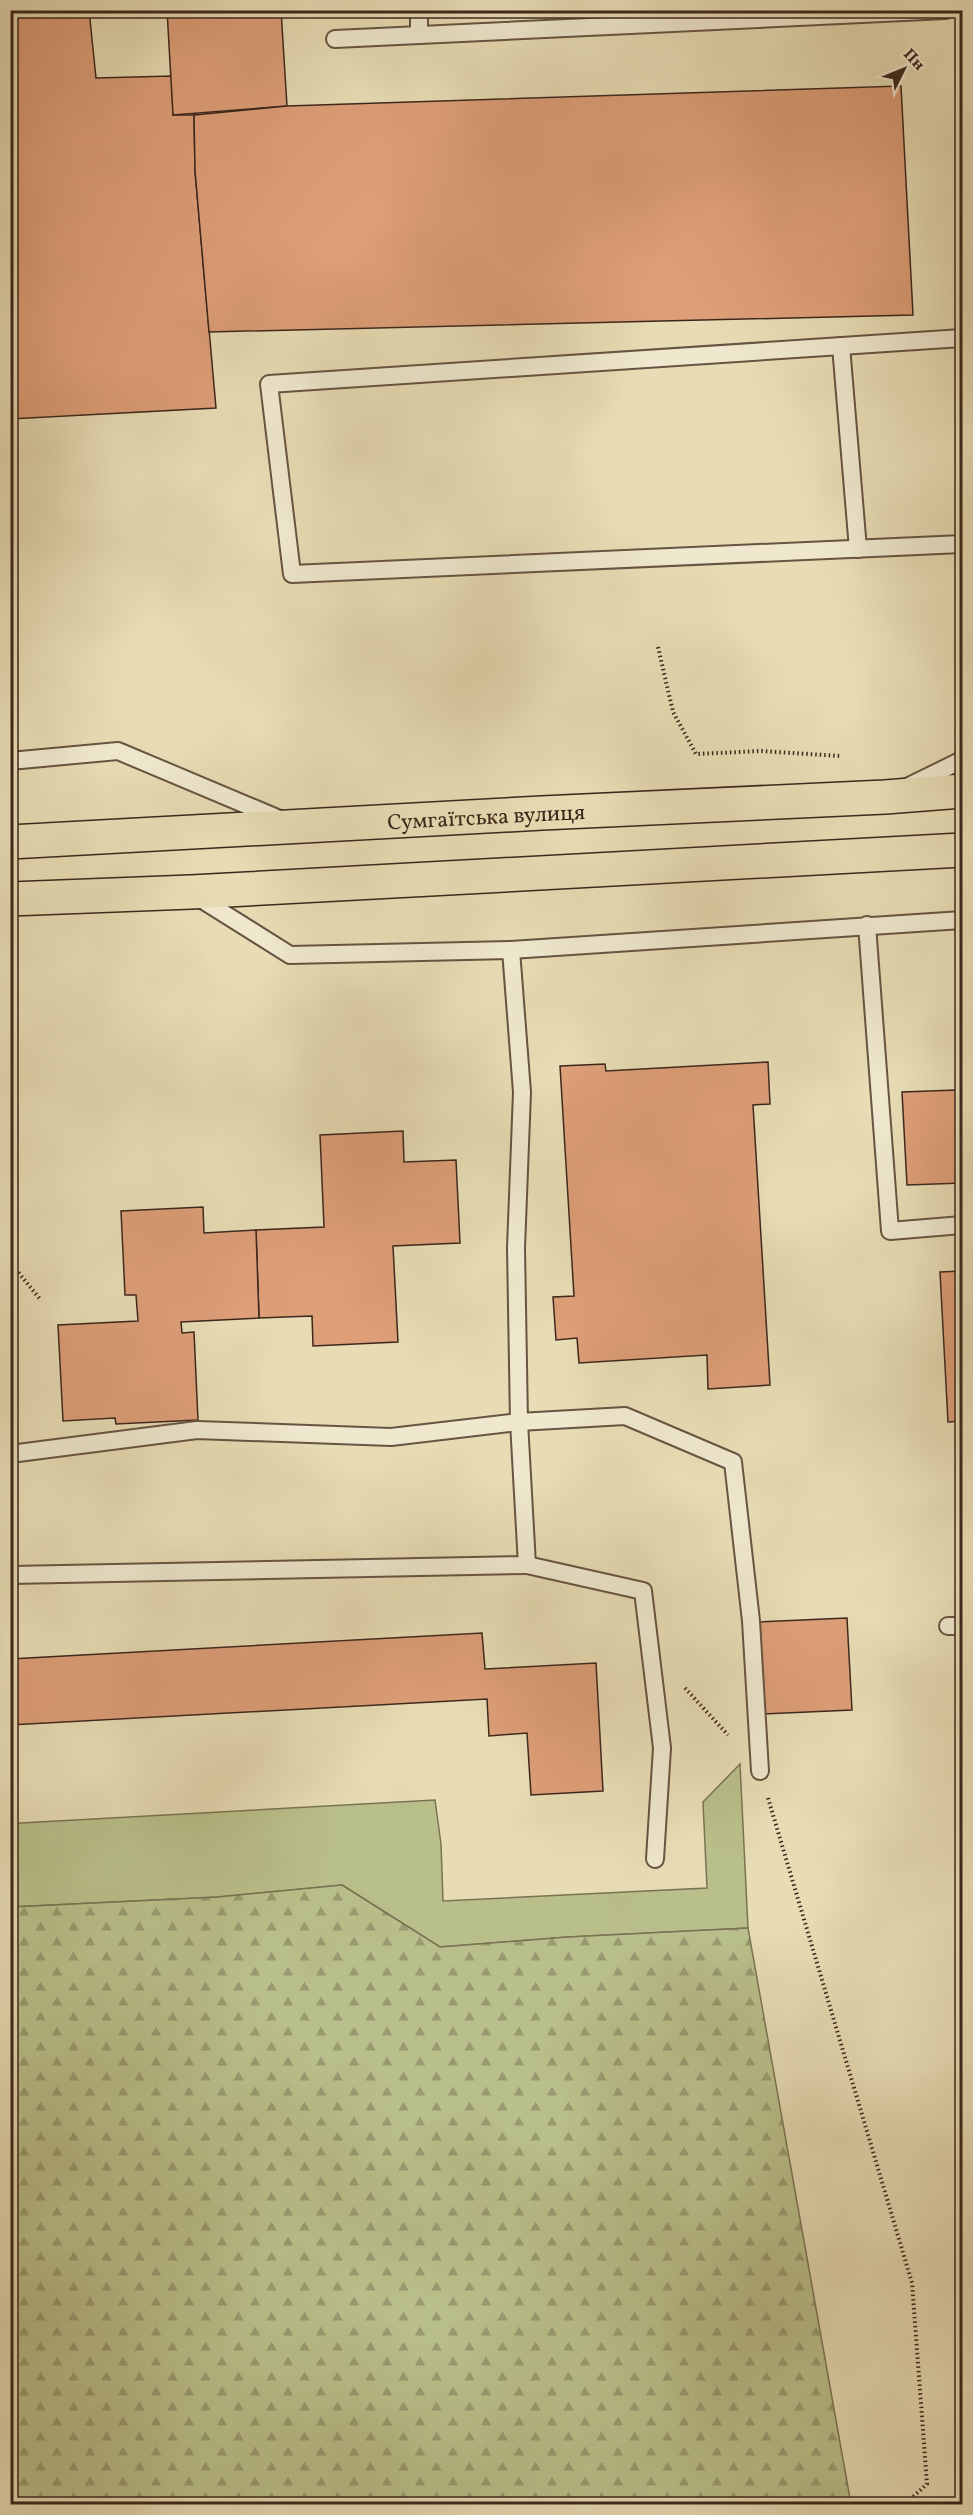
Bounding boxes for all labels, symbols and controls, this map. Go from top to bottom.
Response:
north arrow [874,39,934,99]
text: Пн [898,44,929,76]
street label: Сумгаїтська вулиця [387,798,586,839]

